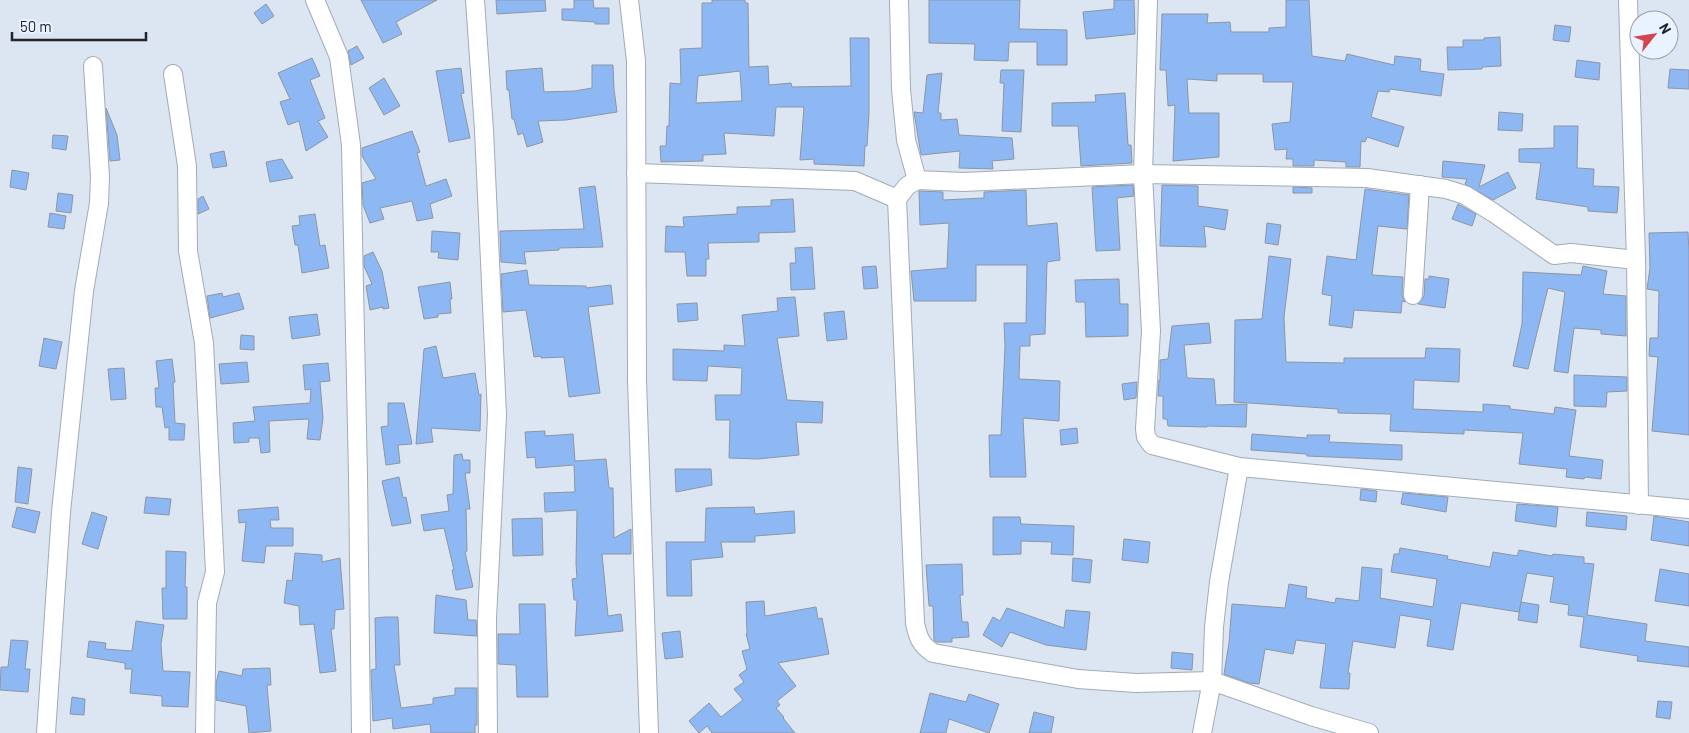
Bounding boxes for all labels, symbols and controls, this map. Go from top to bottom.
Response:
scale bar [12,10,146,42]
north arrow [1629,10,1679,60]
text: 50 m [20,17,52,35]
text: N [1656,20,1675,37]

